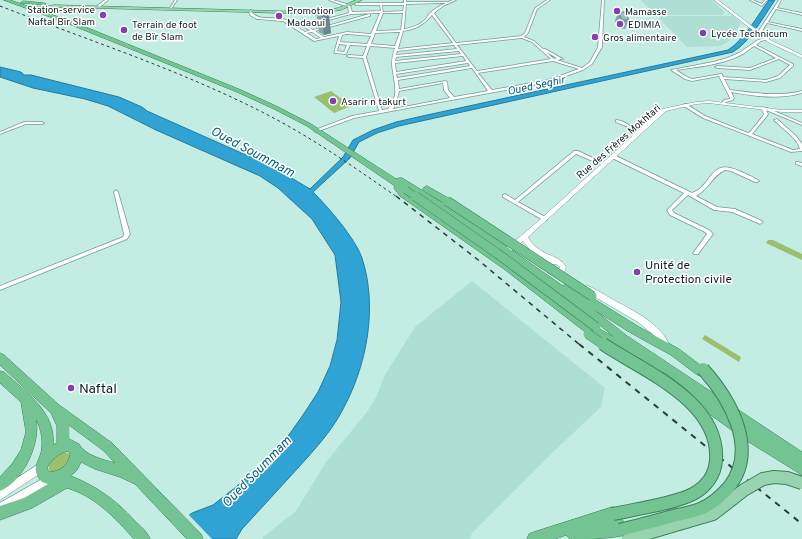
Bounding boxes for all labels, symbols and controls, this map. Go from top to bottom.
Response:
place label: Station-service Naftal Bïr Slam [27,4,95,29]
place label: Promotion Madaoui [287,5,334,30]
marker: Mamasse [612,6,622,16]
place label: Mamasse [625,6,667,19]
marker: Station-service Naftal Bïr Slam [98,10,108,20]
marker: Promotion Madaoui [274,11,284,21]
place label: Terrain de foot de Bïr Slam [132,19,197,44]
marker: EDIMIA [615,19,625,29]
place label: EDIMIA [628,19,661,32]
marker: Terrain de foot de Bïr Slam [119,25,129,35]
marker: Lycée Technicum [698,28,708,38]
place label: Lycée Technicum [711,28,788,41]
marker: Gros alimentaire [590,32,600,42]
place label: Gros alimentaire [603,32,677,45]
water label: Oued Seghir [506,73,567,99]
marker: Asarir n takurt [328,96,338,106]
place label: Asarir n takurt [341,96,406,109]
street label: Rue des Frères Mokhtari [574,102,664,182]
water label: Oued Soummam [207,124,297,182]
place label: Unité de Protection civile [645,258,732,288]
marker: Unité de Protection civile [632,267,642,277]
place label: Naftal [79,381,117,398]
marker: Naftal [66,383,76,393]
water label: Oued Soummam [219,433,296,511]

